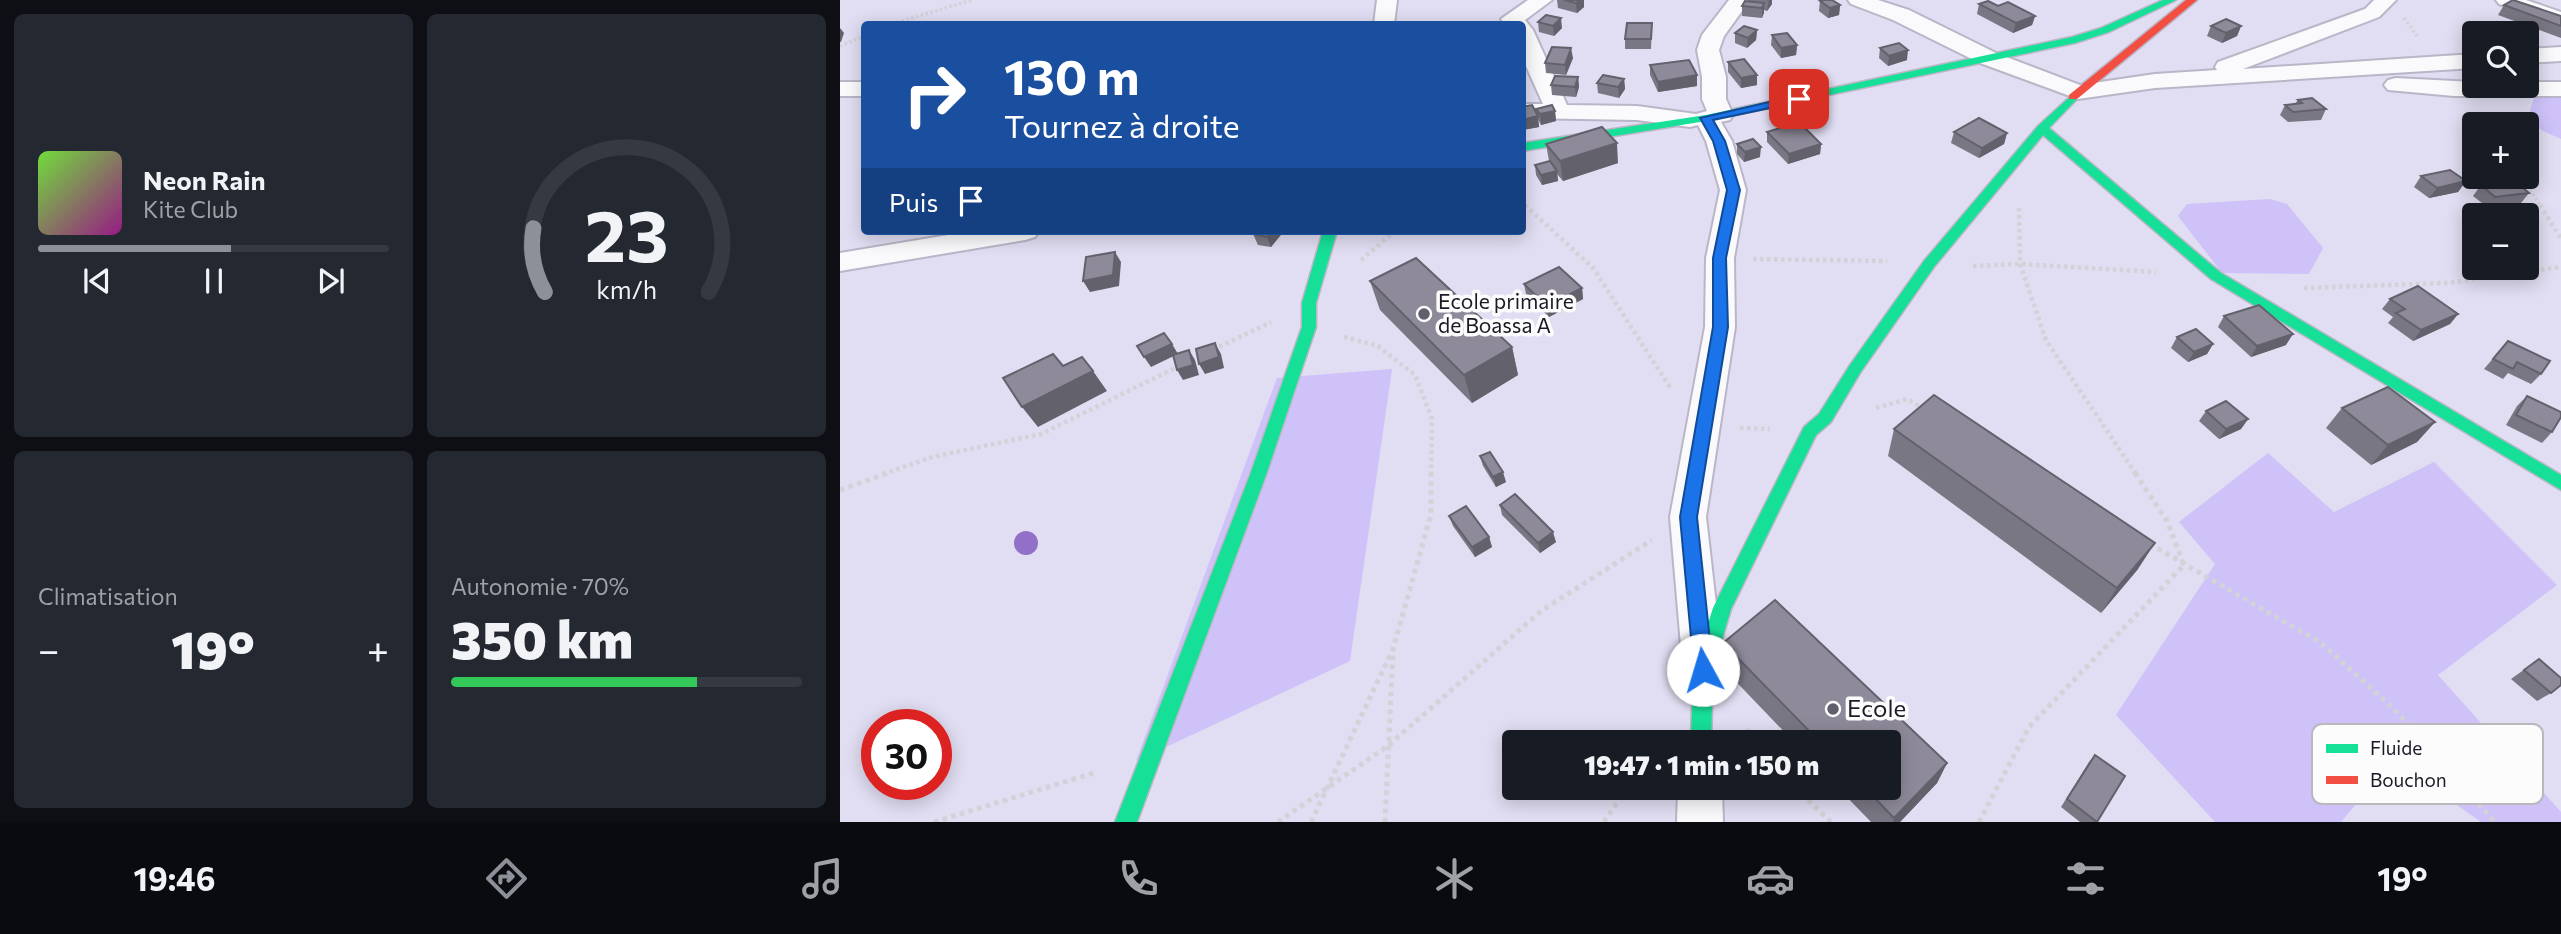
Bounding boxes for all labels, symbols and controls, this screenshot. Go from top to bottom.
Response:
map controls [2462,21,2539,280]
button: search [2462,21,2539,98]
text: 130 m [1004,45,1139,105]
icon: right [889,49,980,140]
pin [1769,69,1829,129]
icon: arrive [1780,80,1818,118]
text: Tournez à droite [1004,105,1240,145]
button: + [2462,112,2539,189]
text: Neon Rain [143,164,266,195]
icon: arrive [952,182,990,220]
text: Puis [889,186,938,217]
text: 23 [585,188,668,277]
text: Kite Club [143,195,238,223]
button: − [2462,203,2539,280]
icon: previous [78,262,116,300]
icon: pause [195,262,233,300]
icon: next [312,262,350,300]
text: km/h [596,274,657,304]
place label: Ecole primaire de Boassa A [1438,288,1574,337]
marker: Ecole primaire de Boassa A [1416,306,1432,322]
text: Autonomie · 70% [451,572,629,600]
text: Climatisation [38,582,178,610]
text: 350 km [451,606,633,670]
text: 19° [171,616,255,680]
text: − [38,625,60,672]
text: + [367,625,389,672]
position arrow [1666,633,1740,707]
place label: Ecole [1847,693,1906,722]
marker: Ecole [1825,701,1841,717]
speed limit sign: 30 [861,709,952,800]
legend [2312,724,2543,804]
text: Fluide [2370,736,2422,759]
text: 19:47 · 1 min · 150 m [1584,749,1819,780]
text: Bouchon [2370,768,2447,791]
icon: directions [482,854,531,903]
icon: music [798,854,847,903]
icon: phone [1114,854,1163,903]
icon: climate [1430,854,1479,903]
icon: car [1746,854,1795,903]
icon: filters [2061,854,2110,903]
text: 19:46 [133,858,215,898]
text: 19° [2377,858,2428,898]

